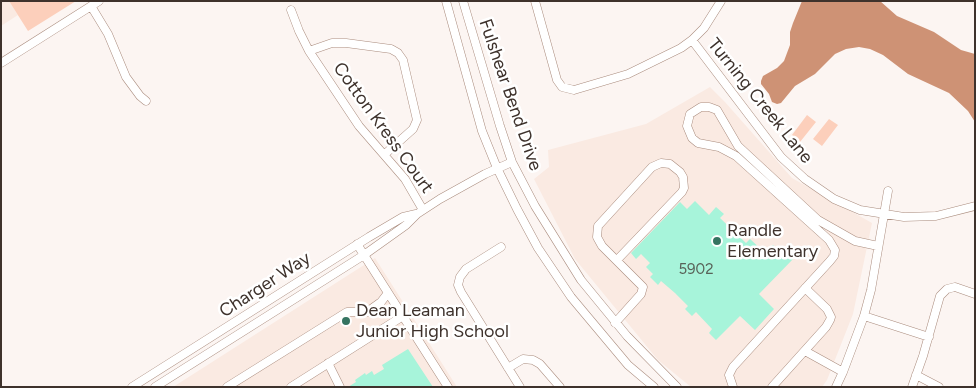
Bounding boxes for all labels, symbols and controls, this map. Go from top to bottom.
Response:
street label: Fulshear Bend Drive [474,16,546,174]
street label: Turning Creek Lane [703,34,817,168]
street label: Cotton Kress Court [328,58,438,198]
place label: Randle Elementary [727,220,818,262]
marker: Randle Elementary [711,235,723,247]
street label: Charger Way [215,248,315,322]
house number: 5902 [678,261,714,279]
place label: Dean Leaman Junior High School [356,300,509,342]
marker: Dean Leaman Junior High School [340,315,352,327]

